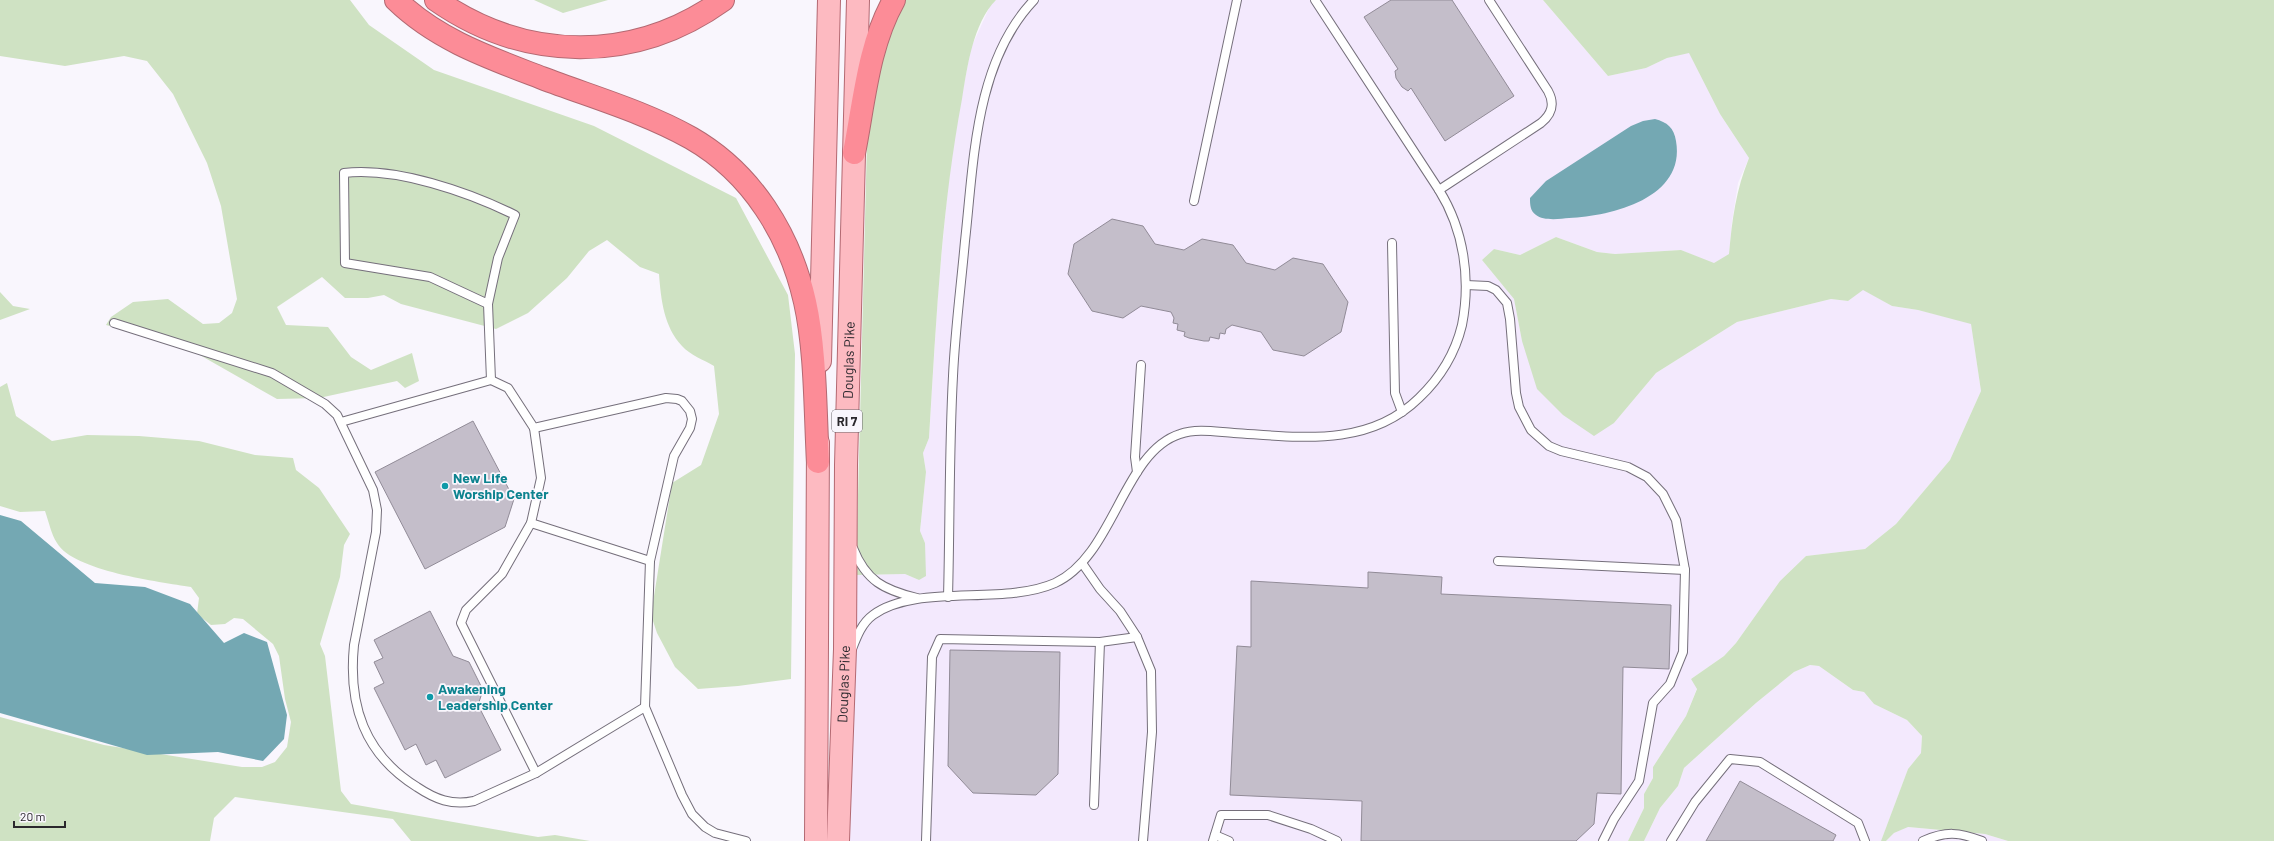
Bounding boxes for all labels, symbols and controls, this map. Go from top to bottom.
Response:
street label: Douglas Pike [839,321,858,399]
road number: RI 7 [832,410,862,432]
place label: New Life Worship Center [453,469,549,502]
marker: New Life Worship Center [440,481,450,491]
street label: Douglas Pike [833,645,853,723]
place label: Awakening Leadership Center [438,680,553,713]
marker: Awakening Leadership Center [425,692,435,702]
scale bar [14,803,65,829]
text: 20 m [20,809,46,823]

